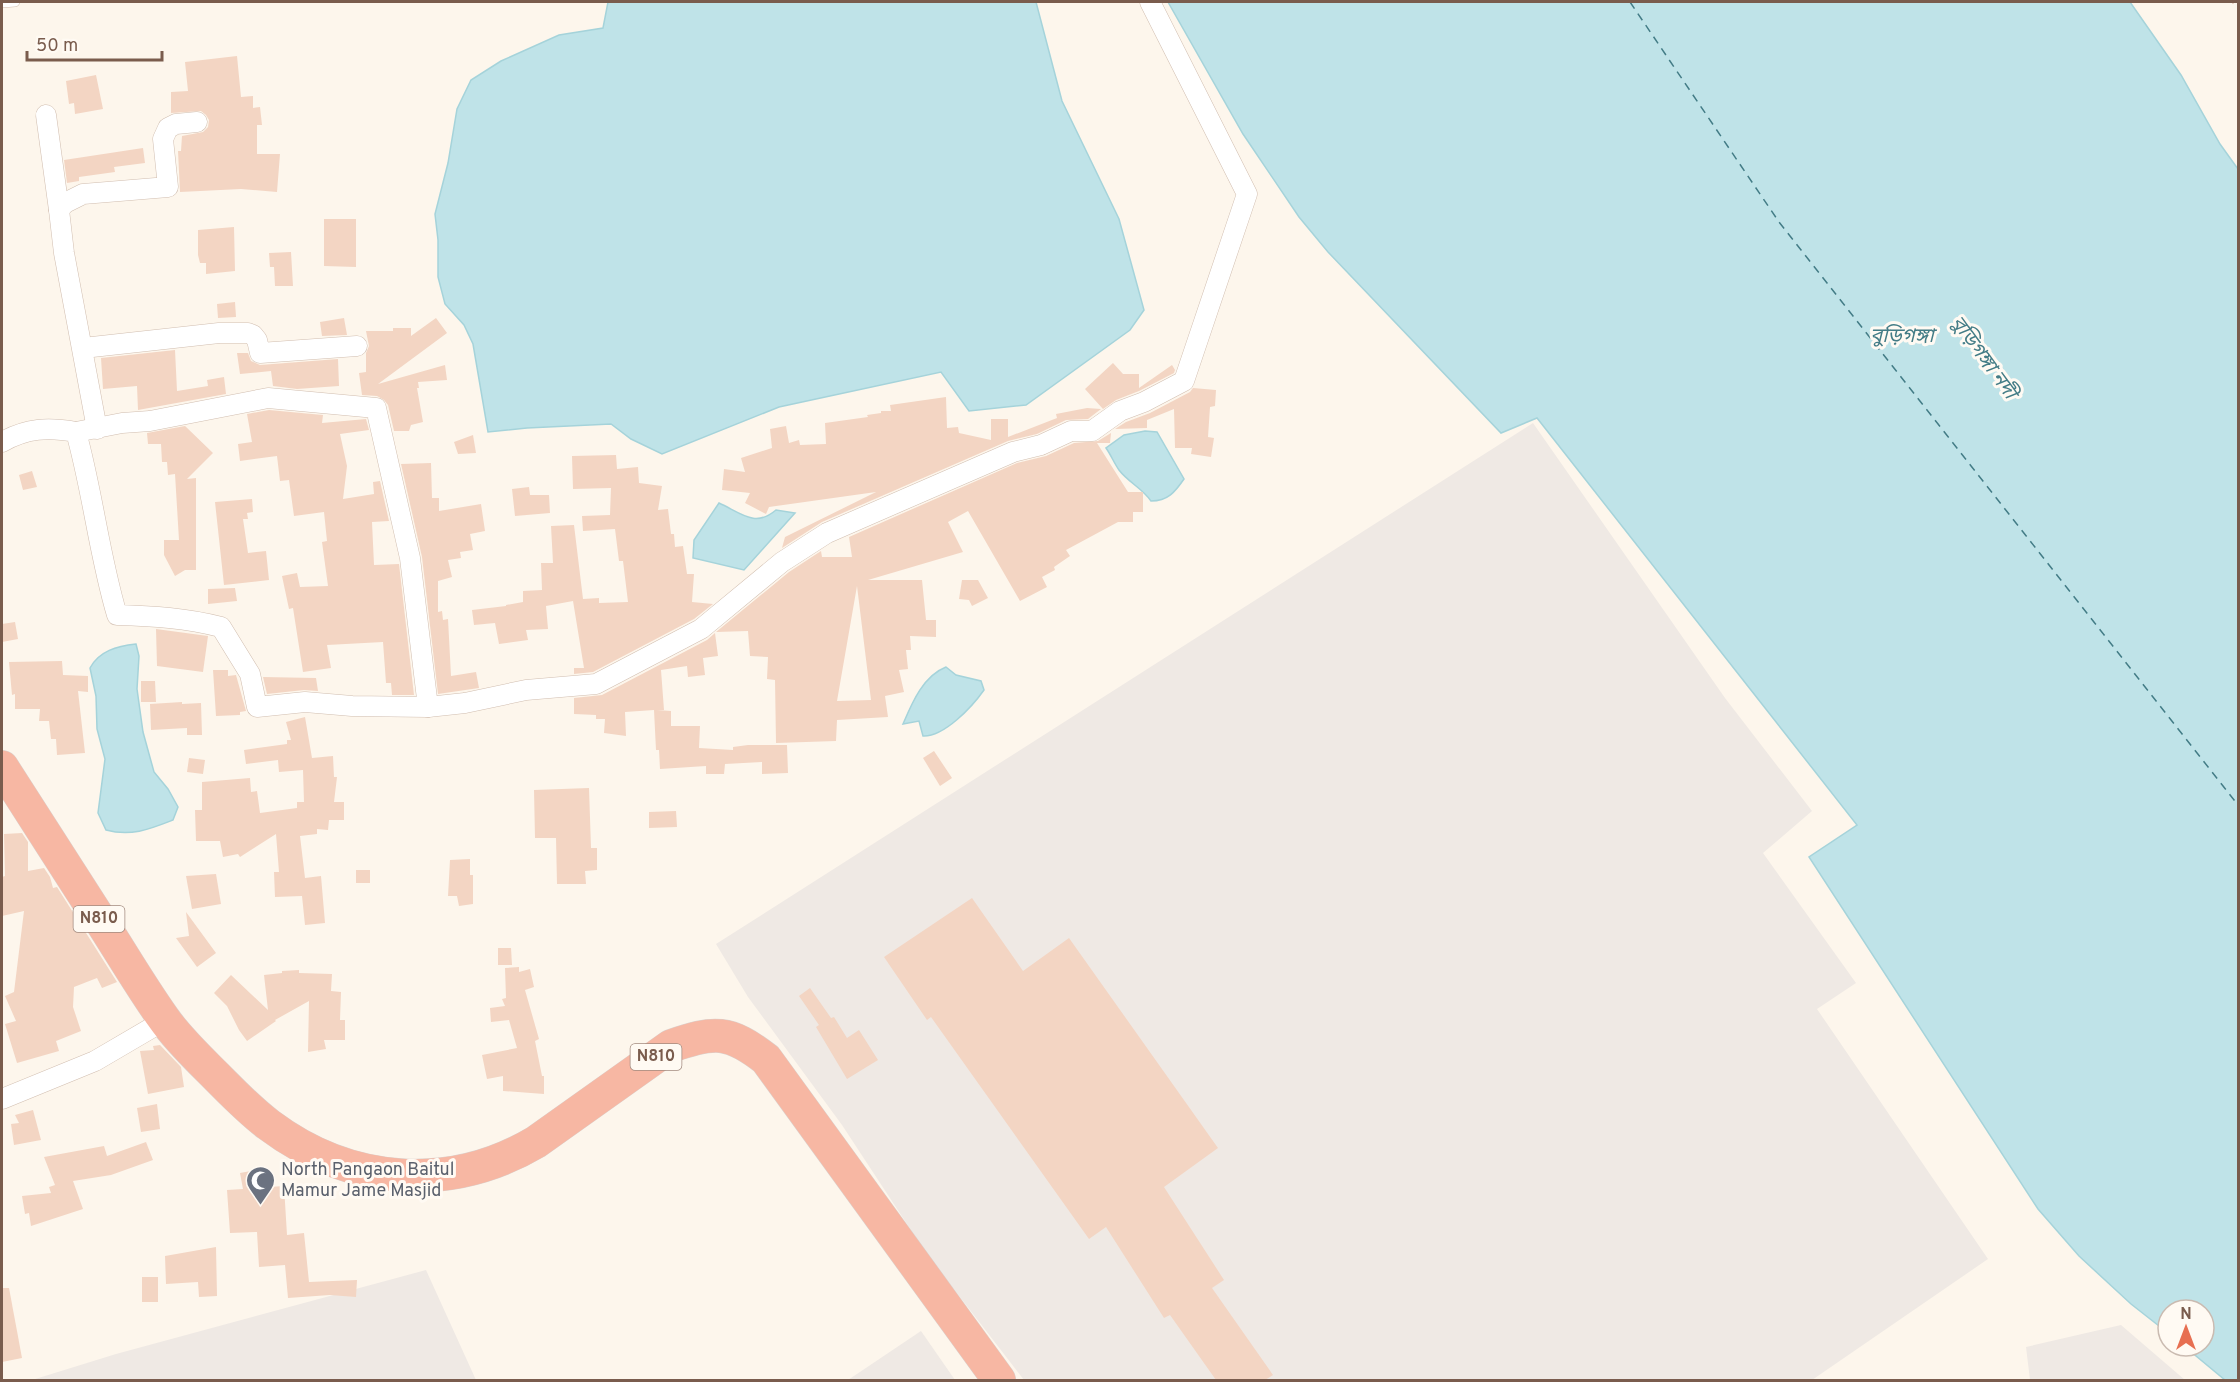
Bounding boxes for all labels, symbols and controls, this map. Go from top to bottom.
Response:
scale bar [27,24,162,62]
text: 50 m [36,35,78,58]
water label: বুড়িগঙ্গা নদী [1944,311,2025,408]
water label: বুড়িগঙ্গা [1870,324,1937,350]
road number: N810 [74,906,124,932]
road number: N810 [630,1044,682,1070]
place label: North Pangaon Baitul Mamur Jame Masjid [281,1159,454,1203]
mosque icon: North Pangaon Baitul Mamur Jame Masjid [244,1164,276,1206]
north arrow [2156,1298,2216,1358]
text: N [2180,1305,2192,1325]

